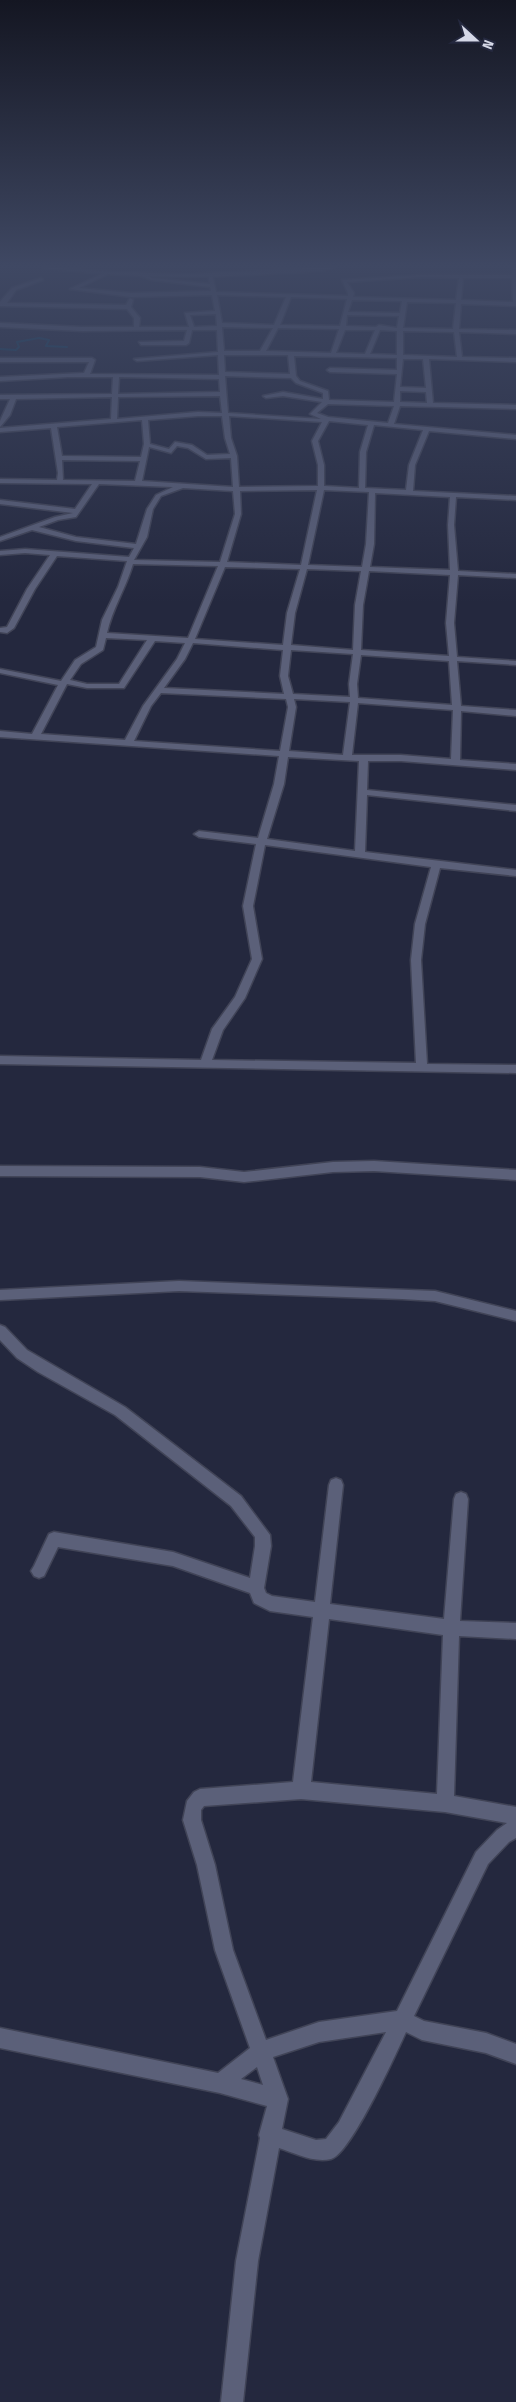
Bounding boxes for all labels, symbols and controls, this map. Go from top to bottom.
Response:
north arrow [451,15,501,65]
text: N [478,38,497,51]

